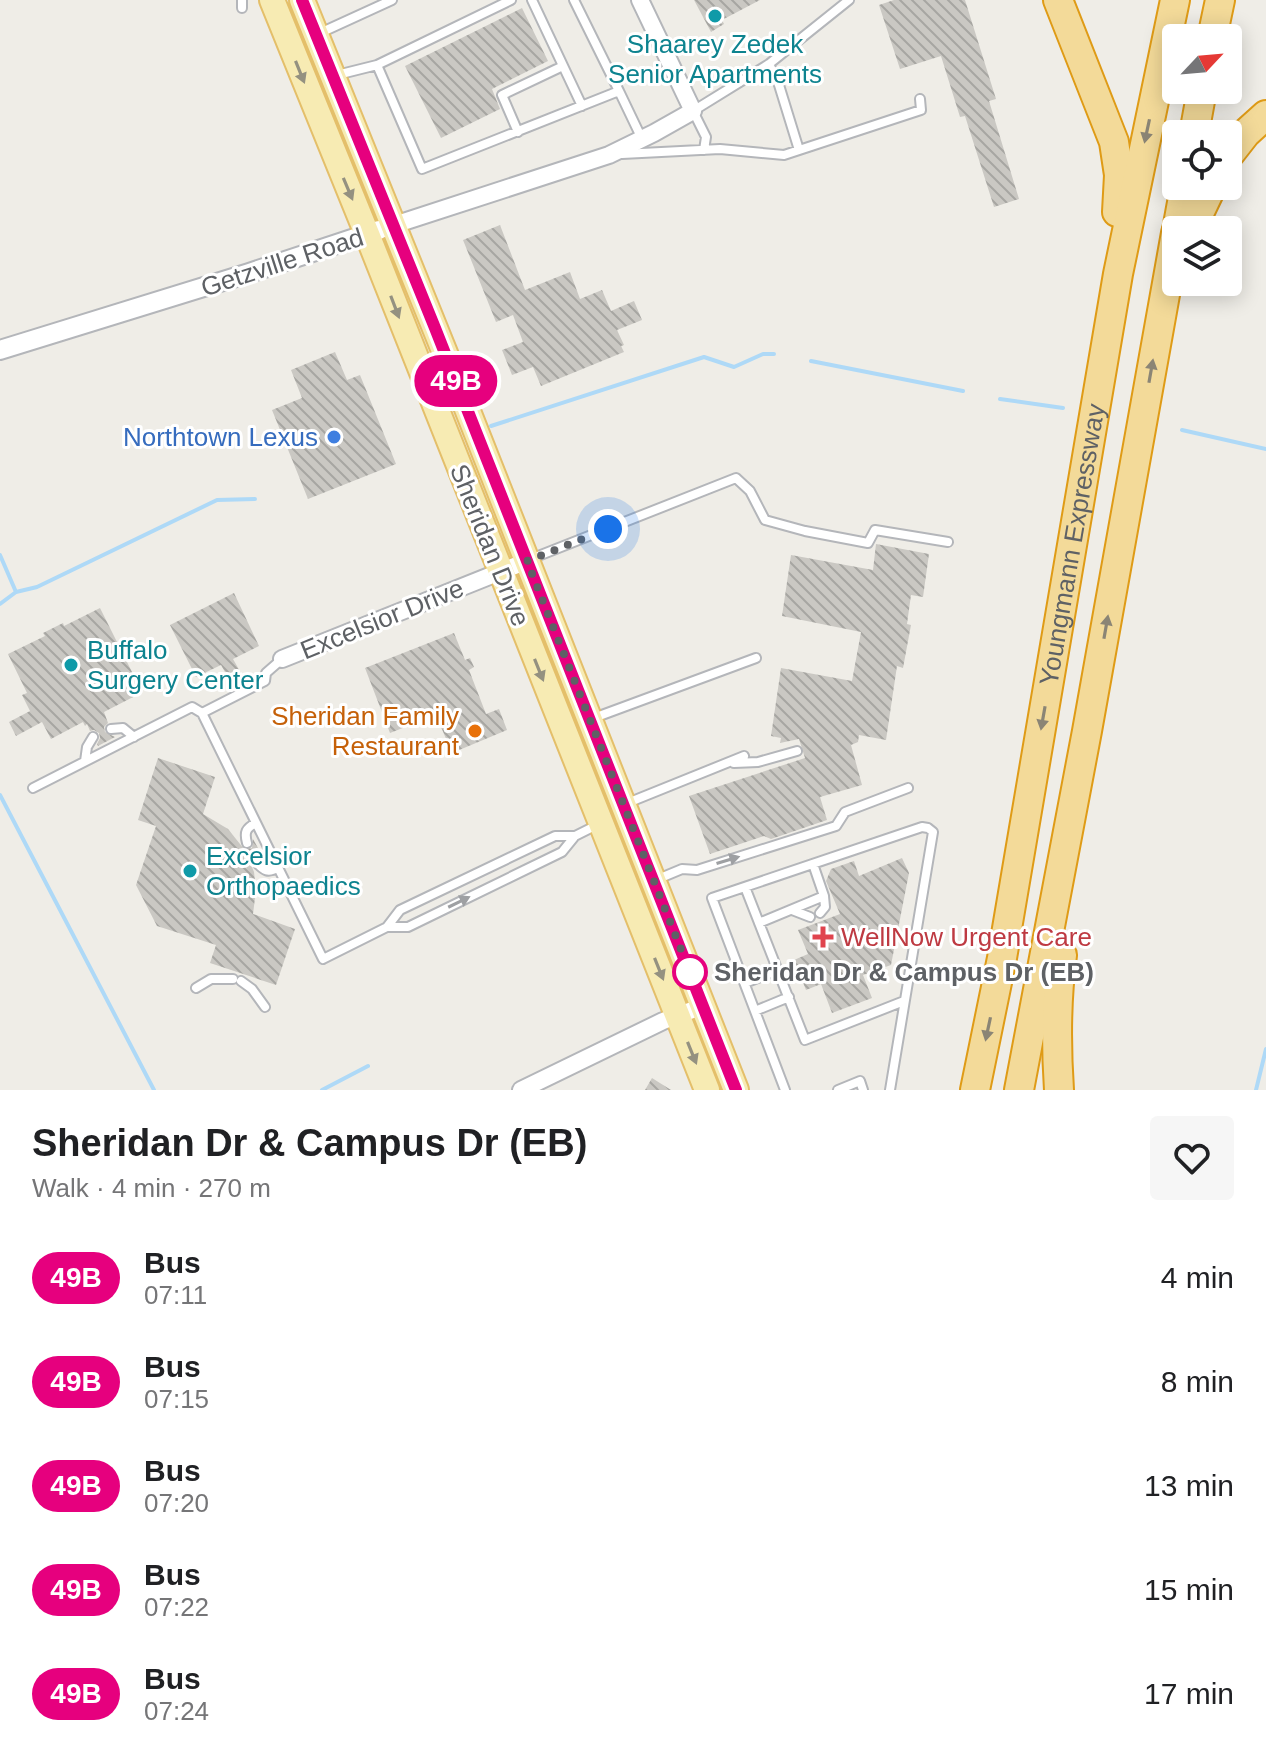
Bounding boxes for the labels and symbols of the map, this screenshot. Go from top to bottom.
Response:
marker: Shaarey Zedek Senior Apartments [706,7,724,25]
north arrow [1162,24,1242,104]
place label: Shaarey Zedek Senior Apartments [608,29,822,89]
one-way arrow [294,60,307,84]
one-way arrow [1140,119,1153,144]
one-way arrow [341,177,354,201]
street label: Getzville Road [197,222,367,302]
one-way arrow [389,295,402,319]
line badge: 49B [410,355,502,407]
one-way arrow [1145,358,1158,383]
street label: Youngmann Expressway [1033,401,1111,688]
place label: Northtown Lexus [123,422,318,452]
marker: Northtown Lexus [325,428,343,446]
street label: Sheridan Drive [444,460,536,630]
your location [588,509,628,549]
street label: Excelsior Drive [296,573,468,665]
one-way arrow [1100,614,1112,639]
place label: Buffalo Surgery Center [87,635,264,695]
marker: Buffalo Surgery Center [62,656,80,674]
one-way arrow [533,658,546,682]
place label: Sheridan Family Restaurant [271,701,460,761]
one-way arrow [1036,706,1048,731]
marker: Sheridan Family Restaurant [466,722,484,740]
place label: Excelsior Orthopaedics [206,841,361,901]
one-way arrow [717,853,741,866]
marker: Excelsior Orthopaedics [181,862,199,880]
one-way arrow [448,895,471,909]
place label: WellNow Urgent Care [841,922,1092,952]
marker: WellNow Urgent Care [812,926,834,948]
marker: Sheridan Dr & Campus Dr (EB) [673,955,707,989]
one-way arrow [652,957,665,981]
place label: Sheridan Dr & Campus Dr (EB) [714,957,1094,987]
one-way arrow [981,1017,993,1042]
one-way arrow [686,1041,699,1065]

